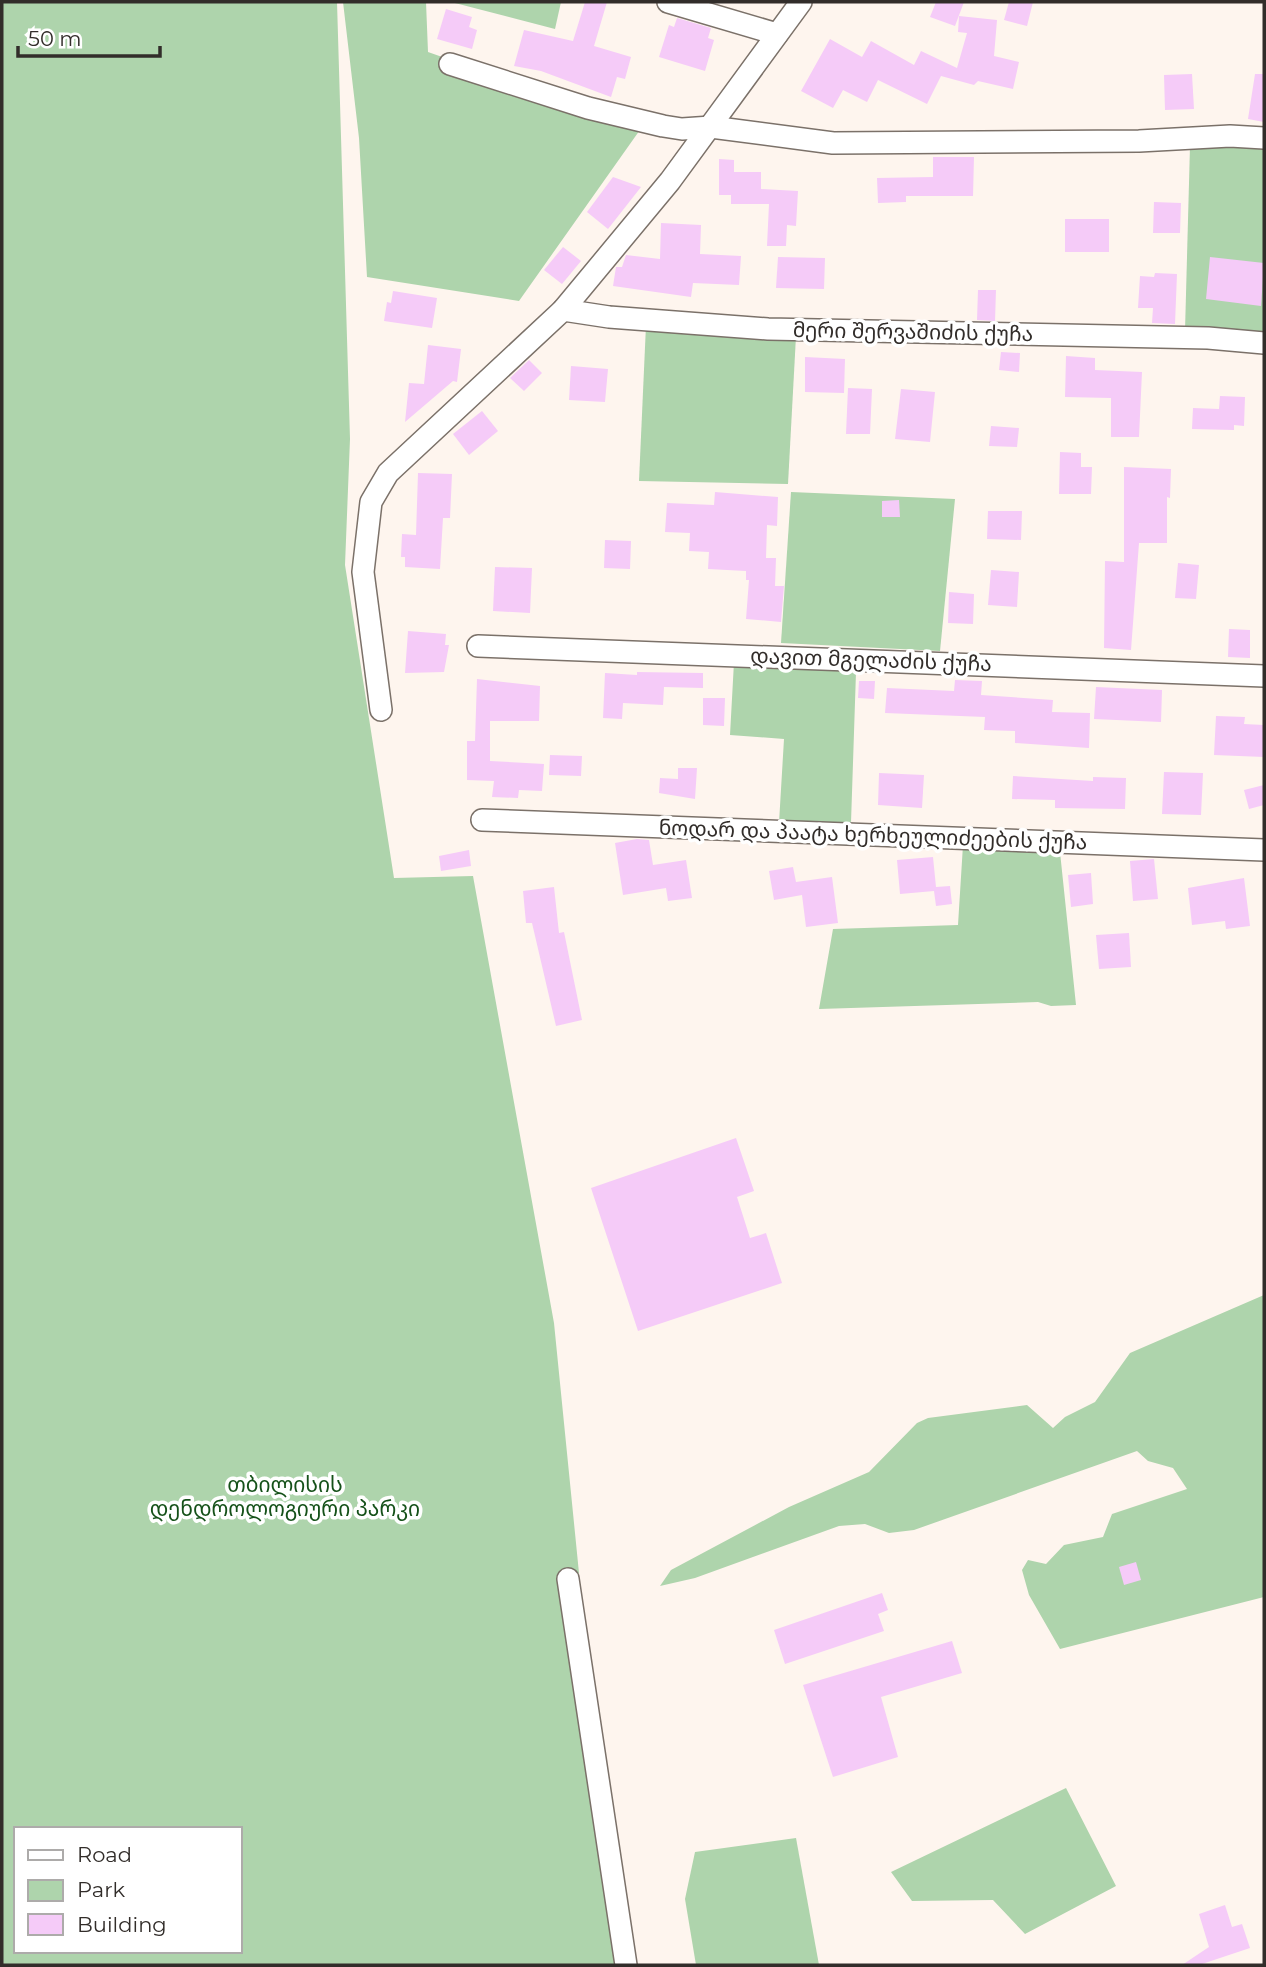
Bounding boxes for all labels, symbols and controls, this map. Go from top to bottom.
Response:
scale bar [18,14,159,58]
text: 50 m [28,26,82,51]
street label: მერი შერვაშიძის ქუჩა [793,317,1033,346]
street label: დავით მგელაძის ქუჩა [750,643,992,677]
street label: ნოდარ და პაატა ხერხეულიძეების ქუჩა [658,815,1088,855]
park label: თბილისის დენდროლოგიური პარკი [150,1472,420,1522]
legend [14,1827,242,1953]
text: Road [77,1842,132,1867]
text: Park [77,1877,125,1902]
text: Building [77,1912,167,1937]

